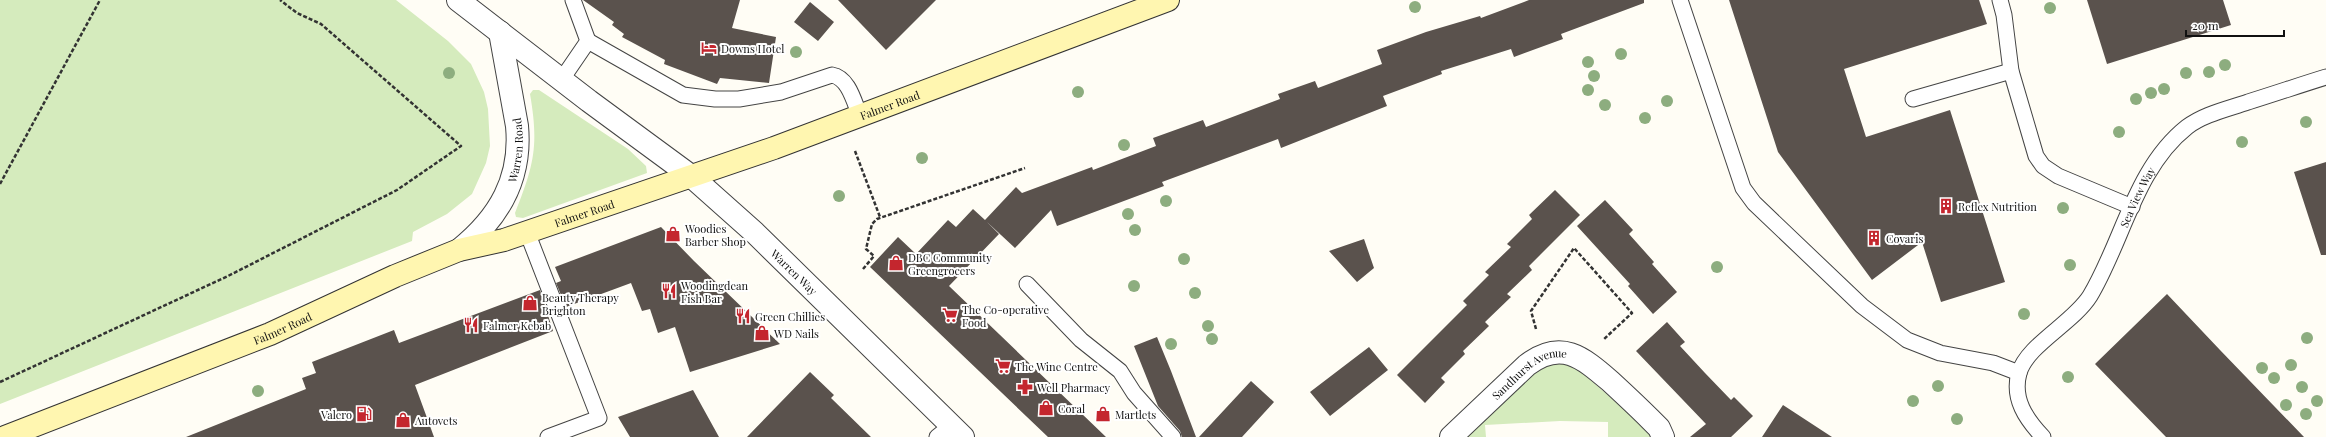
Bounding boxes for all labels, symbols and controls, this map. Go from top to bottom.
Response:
scale bar [2186,12,2284,38]
text: 20 m [2192,17,2219,33]
hotel icon: Downs Hotel [700,39,718,57]
place label: Downs Hotel [721,41,784,56]
street label: Falmer Road [858,86,922,123]
street label: Warren Road [503,116,525,185]
street label: Sea View Way [2116,163,2158,230]
street label: Falmer Road [552,195,617,230]
building icon: Reflex Nutrition [1937,197,1955,215]
place label: Reflex Nutrition [1958,199,2037,214]
place label: Woodies Barber Shop [684,221,746,249]
shop icon: Woodies Barber Shop [664,225,682,243]
building icon: Covaris [1865,229,1883,247]
place label: Covaris [1886,231,1923,246]
street label: Warren Way [767,245,821,298]
place label: DBC Community Greengrocers [908,250,992,278]
shop icon: DBC Community Greengrocers [887,254,905,272]
place label: Woodingdean Fish Bar [680,278,748,306]
restaurant icon: Woodingdean Fish Bar [660,282,678,300]
place label: Beauty Therapy Brighton [542,290,619,318]
shop icon: Beauty Therapy Brighton [521,294,539,312]
place label: The Co-operative Food [962,302,1049,330]
supermarket icon: The Co-operative Food [941,306,959,324]
restaurant icon: Green Chillies [734,307,752,325]
street label: Falmer Road [251,308,315,347]
place label: Green Chillies [755,309,825,324]
restaurant icon: Falmer Kebab [462,316,480,334]
place label: Falmer Kebab [483,318,551,333]
shop icon: WD Nails [753,324,771,342]
place label: WD Nails [773,326,819,341]
street label: Sandhurst Avenue [1488,345,1569,402]
supermarket icon: The Wine Centre [994,357,1012,375]
place label: The Wine Centre [1015,359,1098,374]
pharmacy icon: Well Pharmacy [1016,378,1034,396]
place label: Well Pharmacy [1036,380,1111,395]
shop icon: Coral [1037,399,1055,417]
place label: Coral [1058,401,1085,416]
fuel station icon: Valero [355,405,373,423]
shop icon: Martlets [1094,405,1112,423]
place label: Valero [320,407,352,422]
place label: Martlets [1115,407,1156,422]
shop icon: Autovets [394,411,412,429]
place label: Autovets [414,413,458,428]

